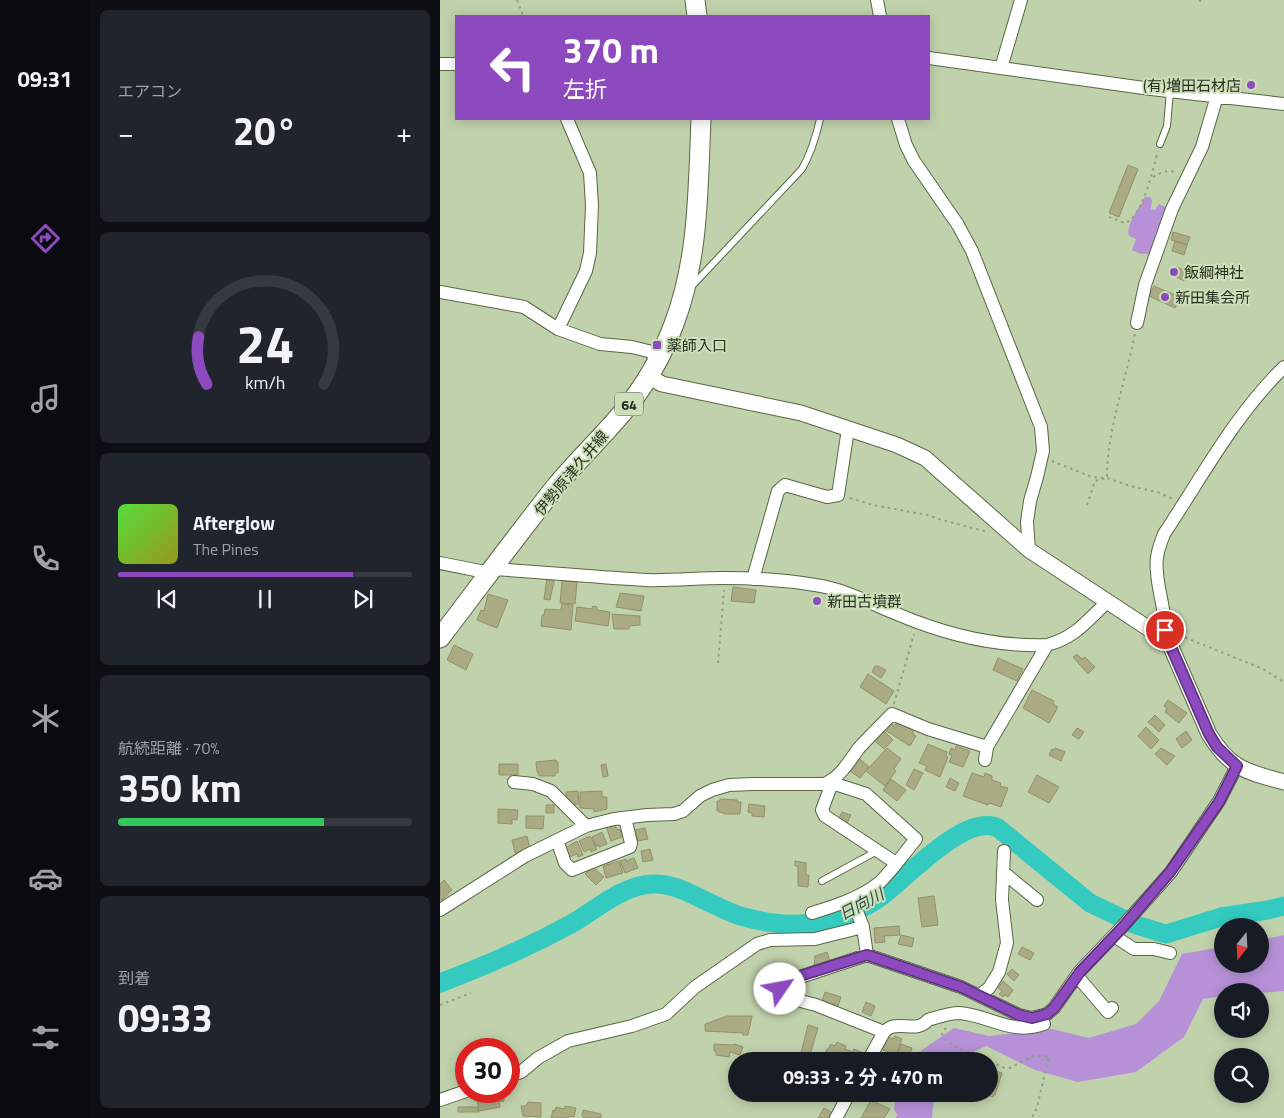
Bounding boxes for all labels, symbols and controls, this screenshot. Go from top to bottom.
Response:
text: 370 m [563,23,659,77]
icon: left [480,35,545,100]
text: 09:31 [18,62,72,96]
text: 左折 [563,72,607,106]
place label: (有)増田石材店 [1143,74,1241,97]
text: エアコン [118,79,182,103]
marker: (有)増田石材店 [1245,79,1257,91]
text: 20° [233,102,297,160]
text: − [118,111,134,154]
text: + [396,111,412,154]
icon: directions [28,221,63,256]
place label: 飯綱神社 [1184,261,1244,284]
marker: 飯綱神社 [1168,266,1180,278]
place label: 新田集会所 [1175,286,1250,309]
marker: 新田集会所 [1159,291,1171,303]
text: 24 [236,304,294,383]
place label: 薬師入口 [667,334,727,357]
marker: 薬師入口 [651,339,663,351]
text: km/h [245,369,285,396]
icon: music [28,381,63,416]
road number: 64 [615,392,643,416]
street label: 伊勢原津久井線 [528,425,614,521]
text: Afterglow [193,508,275,537]
text: The Pines [193,537,259,561]
icon: phone [28,541,63,576]
icon: previous [153,585,181,613]
icon: pause [251,585,279,613]
icon: next [349,585,377,613]
place label: 新田古墳群 [827,590,902,613]
marker: 新田古墳群 [811,595,823,607]
pin [1144,609,1186,651]
icon: arrive [1151,616,1179,644]
icon: climate [28,701,63,736]
text: 航続距離 · 70% [118,736,219,760]
text: 350 km [118,759,242,817]
icon: car [28,861,63,896]
water label: 日向川 [834,881,890,926]
north arrow [1214,918,1269,972]
map controls [1214,918,1269,1103]
position arrow [753,962,805,1014]
text: 到着 [118,966,150,990]
button: sound [1214,983,1269,1038]
text: 09:33 [118,989,213,1047]
icon: filters [28,1020,63,1055]
speed limit sign: 30 [455,1038,520,1103]
button: search [1214,1048,1269,1103]
text: 09:33 · 2 分 · 470 m [783,1062,943,1091]

